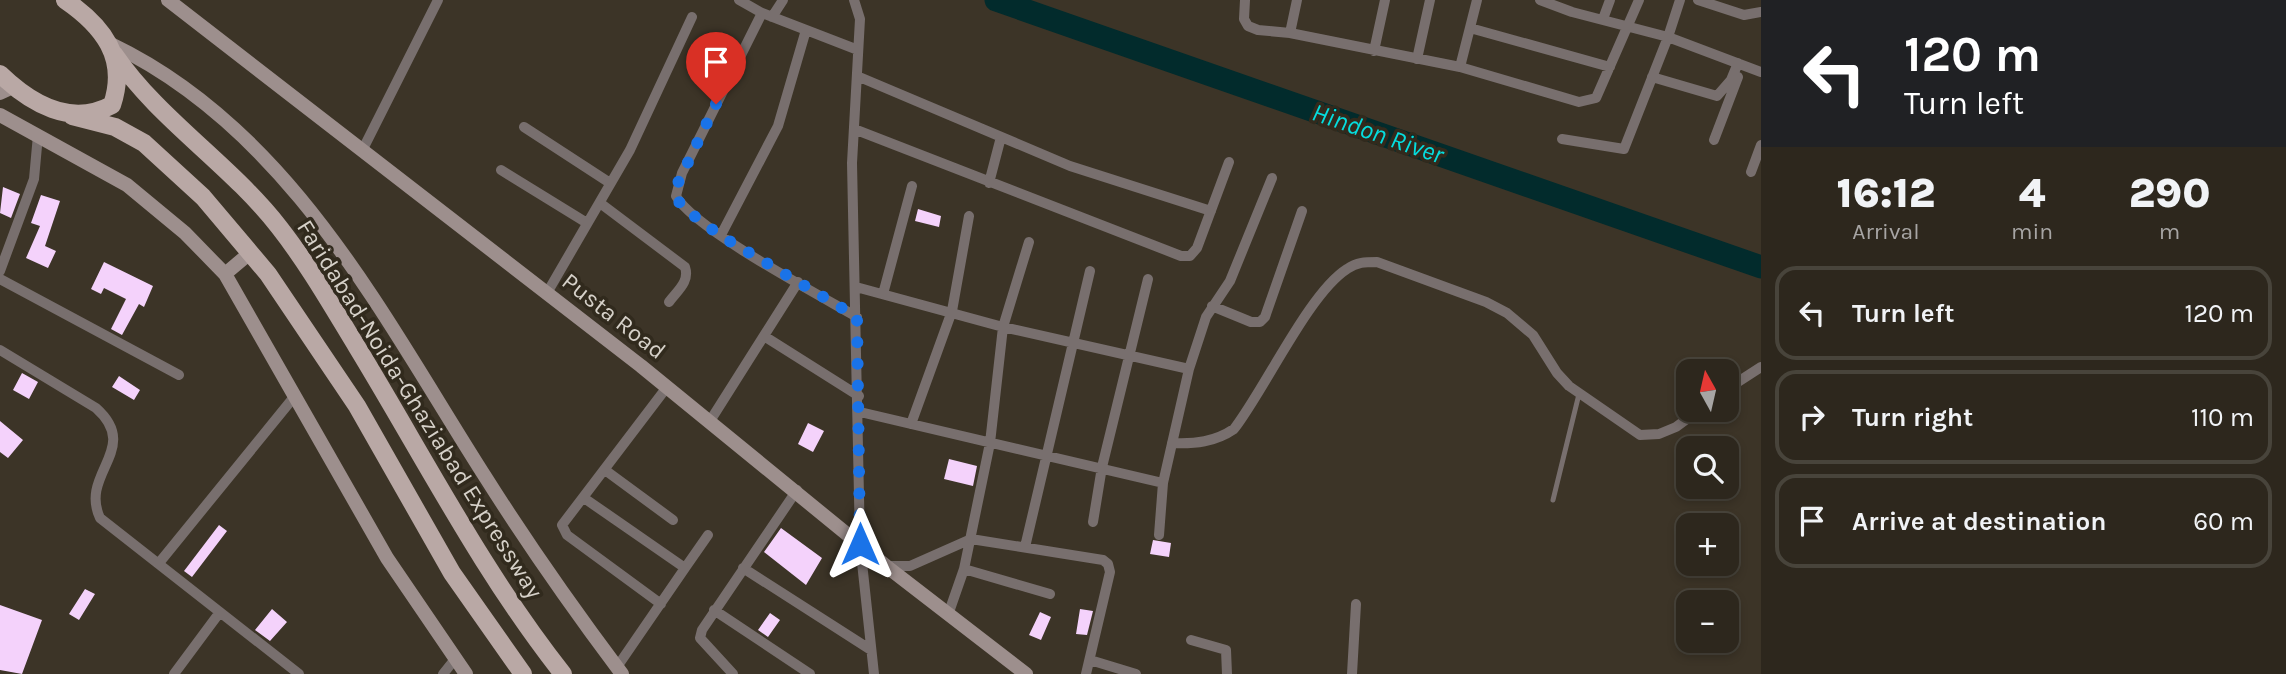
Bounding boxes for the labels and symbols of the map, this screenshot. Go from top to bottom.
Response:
pin [686,32,746,104]
water label: Hindon River [1308,96,1449,171]
street label: Faridabad-Noida-Ghaziabad Expressway [291,215,549,603]
street label: Pusta Road [557,267,671,365]
north arrow [1676,359,1740,422]
position arrow [823,507,897,581]

